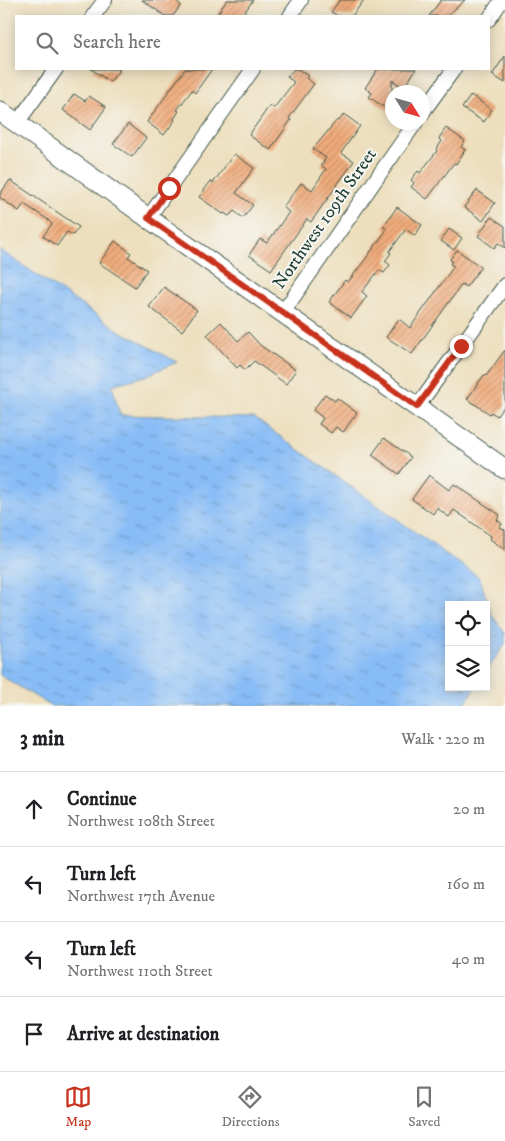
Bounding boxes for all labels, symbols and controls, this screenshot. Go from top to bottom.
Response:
search box [15,15,490,70]
icon: search [33,29,61,57]
text: Search here [73,31,161,54]
north arrow [385,85,430,130]
street label: Northwest 109th Street [268,144,382,293]
route start [158,177,181,200]
route end [450,335,473,358]
map controls [445,601,490,691]
button: locate [445,601,490,646]
button: layers [445,646,490,691]
text: 3 min [20,726,65,752]
text: Walk · 220 m [401,729,485,749]
text: Continue [67,788,137,811]
icon: ahead [20,795,48,823]
text: 20 m [453,799,485,819]
text: Northwest 108th Street [67,811,215,831]
text: Turn left [67,863,136,886]
icon: left [20,870,48,898]
text: 160 m [447,874,485,894]
text: Northwest 17th Avenue [67,886,215,906]
text: Turn left [67,938,136,961]
icon: left [20,945,48,973]
text: 40 m [452,949,485,969]
text: Northwest 110th Street [67,961,213,981]
icon: arrive [20,1020,48,1048]
text: Arrive at destination [67,1023,219,1046]
tab: Map [64,1083,92,1131]
tab: Directions [221,1083,279,1131]
tab: Saved [408,1083,441,1131]

